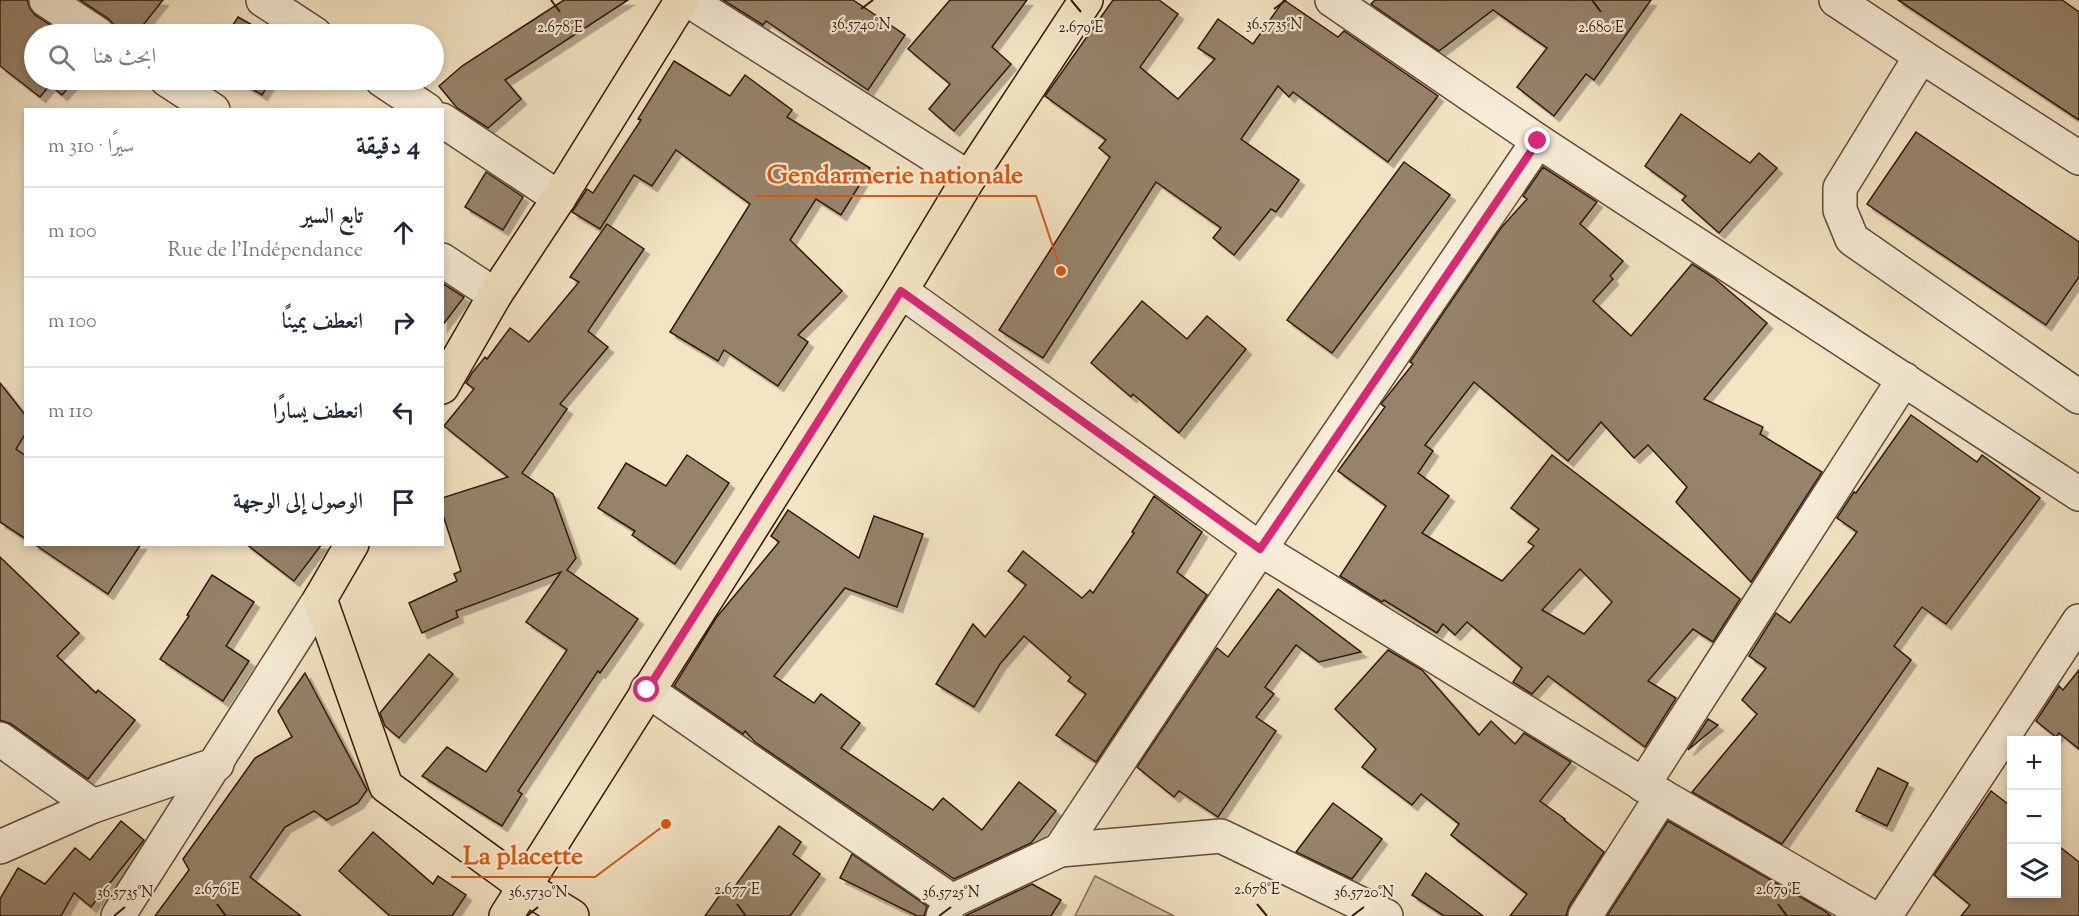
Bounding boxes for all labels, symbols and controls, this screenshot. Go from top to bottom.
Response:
text: 36.5740°N [831,15,891,36]
text: 36.5735°N [1246,15,1302,36]
text: 2.678°E [537,18,583,39]
text: 2.679°E [1058,18,1104,39]
text: 2.680°E [1578,18,1624,39]
search box [24,24,444,90]
icon: search [45,41,78,74]
text: ابحث هنا [93,42,156,74]
route end [1524,127,1550,153]
text: 4 دقيقة [356,129,420,166]
text: سيرًا · 310 m [48,133,134,162]
callout: Gendarmerie nationale [755,152,1036,196]
text: Gendarmerie nationale [767,158,1023,195]
text: تابع السير [301,202,363,234]
icon: ahead [387,216,420,249]
text: 100 m [48,218,97,247]
text: Rue de l'Indépendance [168,237,363,266]
icon: right [387,306,420,339]
text: انعطف يمينًا [282,307,363,339]
text: 100 m [48,308,97,337]
icon: left [387,396,420,429]
text: انعطف يسارًا [273,397,363,429]
text: 110 m [48,398,93,427]
icon: arrive [387,486,420,519]
text: الوصول إلى الوجهة [233,487,363,519]
route start [633,676,659,702]
map controls [2007,736,2061,898]
button: + [2007,736,2061,790]
button: − [2007,790,2061,844]
callout: La placette [451,833,595,877]
text: La placette [463,839,583,876]
button: layers [2007,844,2061,898]
text: 2.676°E [194,880,240,901]
text: 2.677°E [714,880,760,901]
text: 2.678°E [1234,880,1280,901]
text: 2.679°E [1755,880,1801,901]
text: 36.5735°N [97,883,153,904]
text: 36.5730°N [509,883,567,904]
text: 36.5725°N [922,883,980,904]
text: 36.5720°N [1334,883,1394,904]

